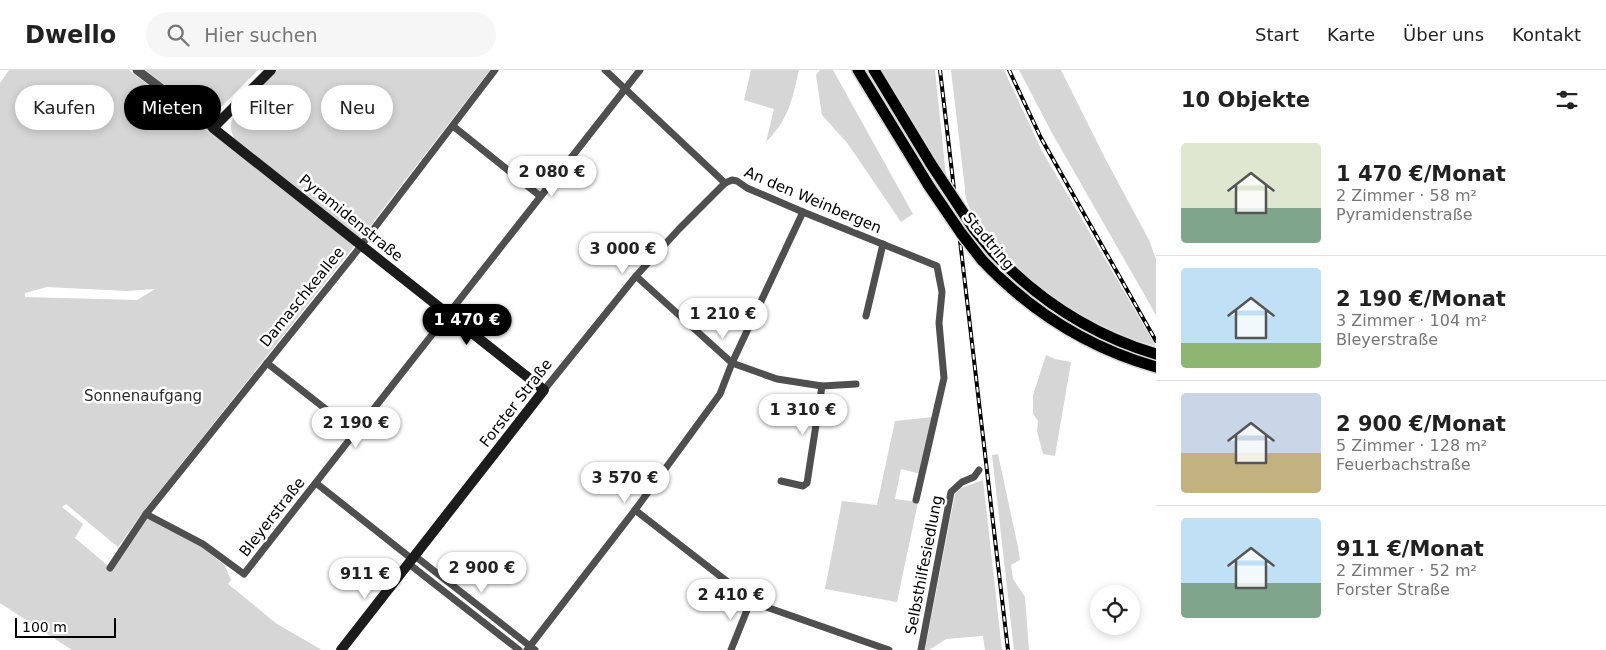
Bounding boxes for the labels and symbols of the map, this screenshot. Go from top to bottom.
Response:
pin: 2 080 € [506,156,598,198]
street label: An den Weinbergen [742,163,884,237]
street label: Pyramidenstraße [296,171,406,265]
street label: Stadtring [960,209,1018,273]
pin: 3 000 € [577,232,669,275]
street label: Damaschkeallee [256,243,348,351]
pin: 1 210 € [677,298,769,340]
pin: 1 470 € [421,304,513,346]
street label: Forster Straße [476,355,556,451]
park label: Sonnenaufgang [84,387,202,405]
pin: 1 310 € [757,394,849,436]
pin: 2 190 € [310,406,402,449]
pin: 3 570 € [579,462,671,504]
street label: Bleyerstraße [235,474,309,560]
street label: Selbsthilfesiedlung [902,494,946,636]
pin: 2 900 € [436,552,528,594]
pin: 911 € [330,558,400,600]
pin: 2 410 € [685,578,777,621]
scale bar [15,615,116,638]

